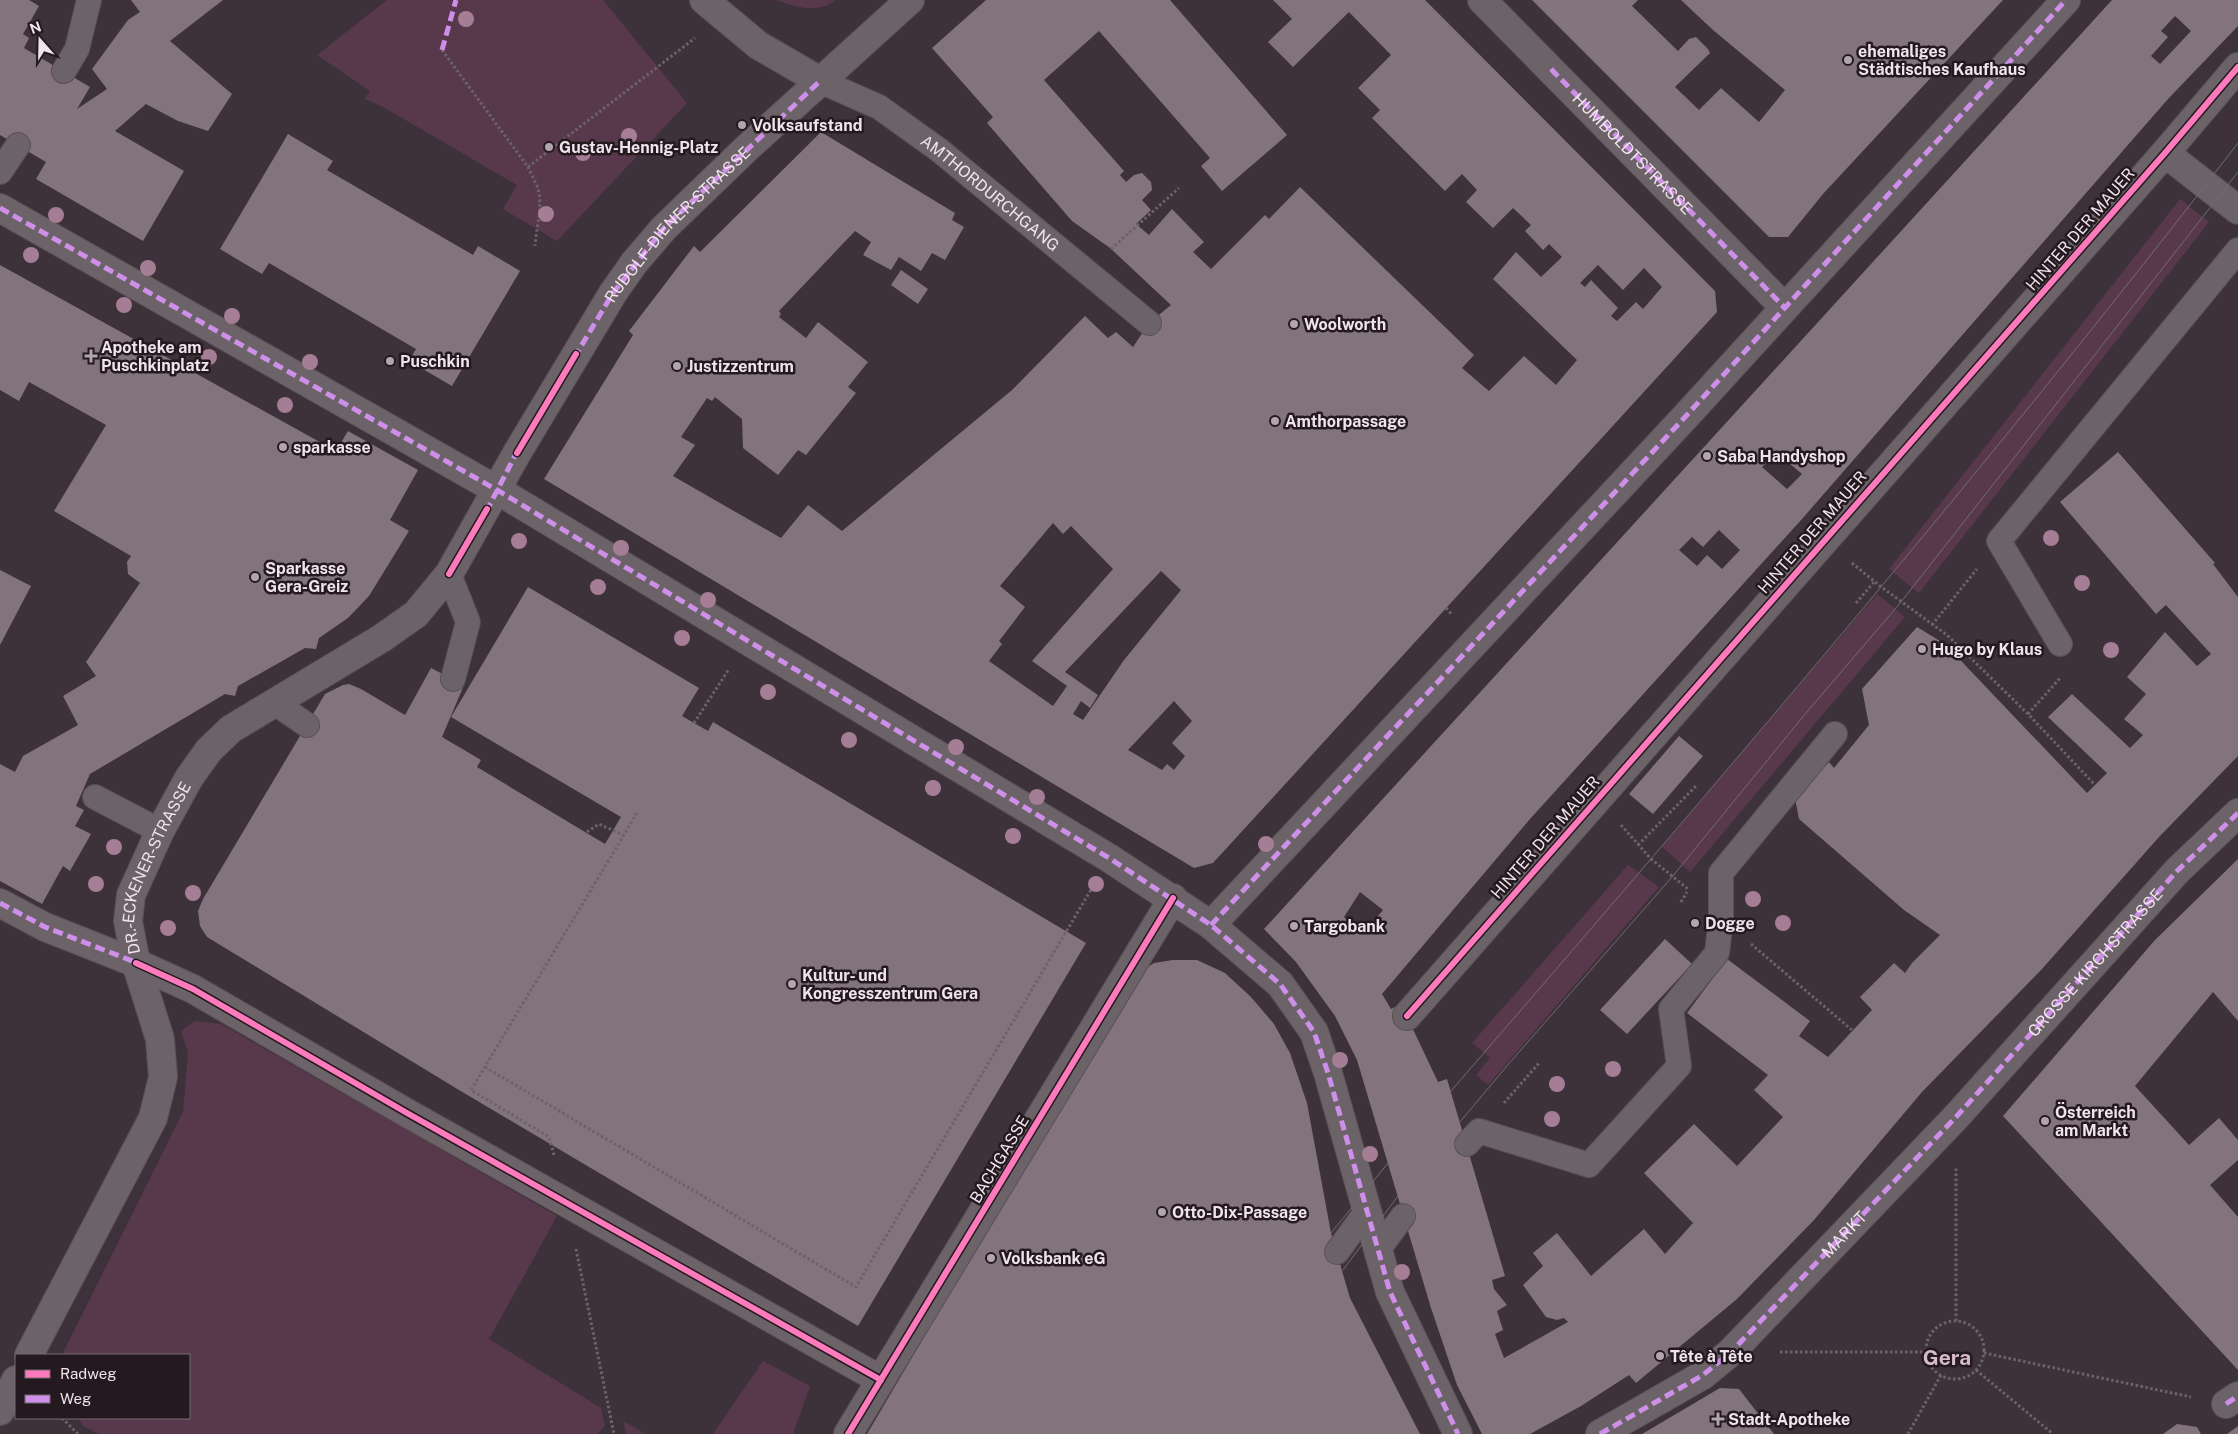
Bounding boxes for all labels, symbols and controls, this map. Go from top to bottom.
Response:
north arrow [15,15,65,65]
text: N [28,18,43,37]
place label: ehemaliges Städtisches Kaufhaus [1858,42,2026,79]
marker: ehemaliges Städtisches Kaufhaus [1842,54,1854,66]
street label: HUMBOLDTSTRASSE [1569,89,1696,218]
place label: Volksaufstand [752,116,862,135]
marker: Volksaufstand [736,119,748,131]
street label: AMTHORDURCHGANG [917,131,1063,255]
place label: Gustav-Hennig-Platz [559,138,718,157]
marker: Gustav-Hennig-Platz [543,141,555,153]
street label: RUDOLF-DIENER-STRASSE [601,143,754,306]
street label: HINTER DER MAUER [2022,164,2139,294]
place label: Woolworth [1304,315,1386,334]
marker: Woolworth [1288,318,1300,330]
place label: Apotheke am Puschkinplatz [101,338,209,375]
marker: Apotheke am Puschkinplatz [85,350,97,362]
place label: Puschkin [400,352,470,371]
marker: Puschkin [384,355,396,367]
place label: Justizzentrum [687,357,794,376]
marker: Justizzentrum [671,360,683,372]
place label: Amthorpassage [1285,412,1406,431]
marker: Amthorpassage [1269,415,1281,427]
place label: sparkasse [293,438,371,457]
marker: sparkasse [277,441,289,453]
place label: Saba Handyshop [1717,447,1846,466]
marker: Saba Handyshop [1701,450,1713,462]
street label: HINTER DER MAUER [1754,467,1871,597]
place label: Sparkasse Gera-Greiz [265,559,348,596]
marker: Sparkasse Gera-Greiz [249,571,261,583]
place label: Hugo by Klaus [1932,640,2042,659]
marker: Hugo by Klaus [1916,643,1928,655]
street label: HINTER DER MAUER [1487,772,1604,902]
street label: DR.-ECKENER-STRASSE [119,779,195,956]
street label: GROSSE KIRCHSTRASSE [2024,885,2167,1041]
place label: Dogge [1705,914,1755,933]
place label: Targobank [1304,917,1385,936]
marker: Dogge [1689,917,1701,929]
marker: Targobank [1288,920,1300,932]
place label: Kultur- und Kongresszentrum Gera [802,966,978,1003]
marker: Kultur- und Kongresszentrum Gera [786,978,798,990]
place label: Österreich am Markt [2055,1101,2136,1140]
street label: BACHGASSE [966,1112,1033,1207]
marker: Österreich am Markt [2039,1115,2051,1127]
place label: Otto-Dix-Passage [1172,1203,1307,1222]
marker: Otto-Dix-Passage [1156,1206,1168,1218]
street label: MARKT [1818,1207,1871,1262]
place label: Volksbank eG [1001,1249,1106,1268]
marker: Volksbank eG [985,1252,997,1264]
district label: Gera [1923,1345,1971,1370]
place label: Tête à Tête [1670,1347,1753,1366]
marker: Tête à Tête [1654,1350,1666,1362]
legend [15,1354,190,1419]
text: Radweg [60,1365,117,1382]
text: Weg [60,1390,91,1407]
place label: Stadt-Apotheke [1728,1410,1850,1429]
marker: Stadt-Apotheke [1712,1413,1724,1425]

